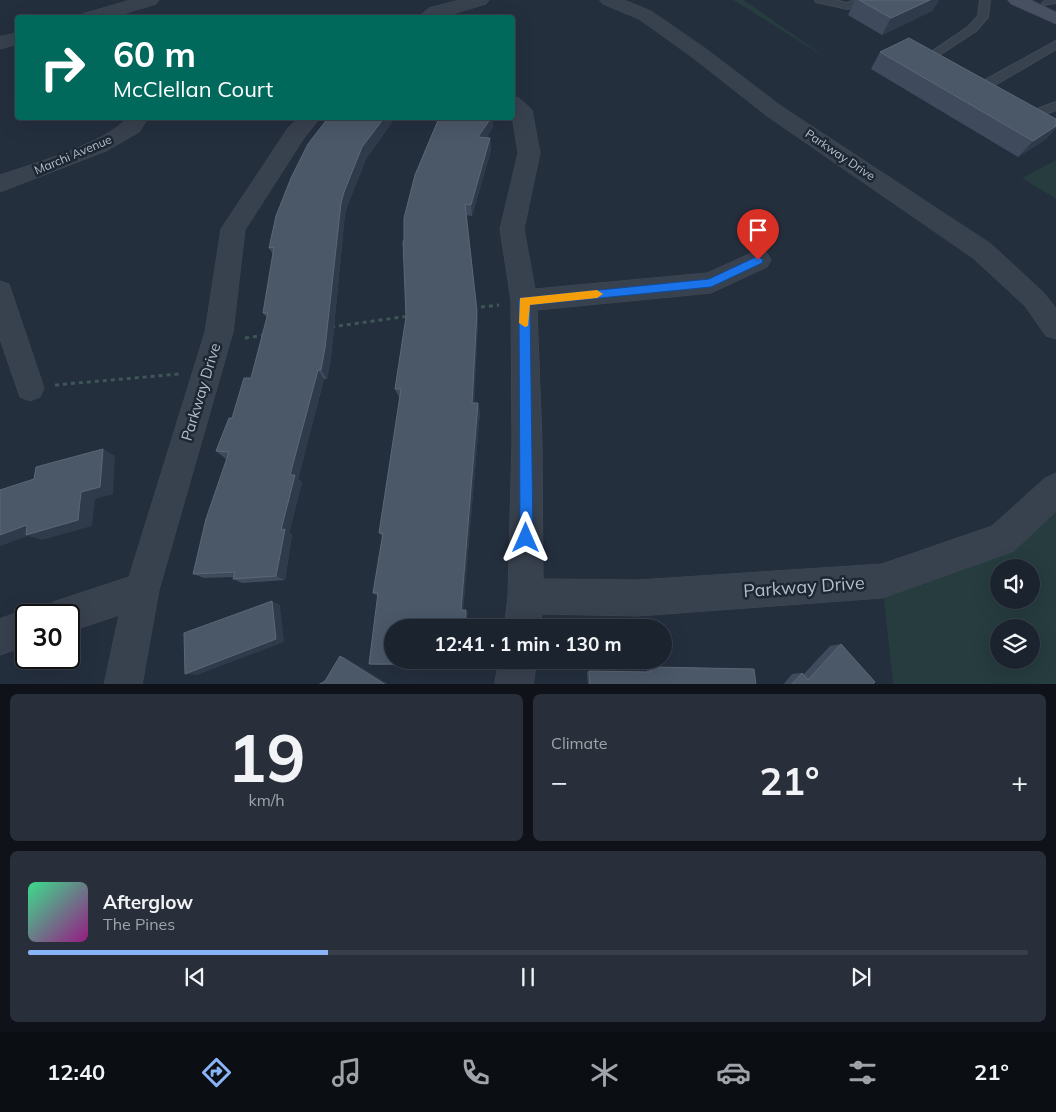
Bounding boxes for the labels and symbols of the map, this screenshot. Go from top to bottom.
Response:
street label: Parkway Drive [803,126,878,183]
street label: Marchi Avenue [32,132,114,178]
pin [737,209,779,260]
street label: Parkway Drive [177,341,224,443]
position arrow [499,511,551,563]
street label: Parkway Drive [743,571,865,602]
speed limit sign: 30 [15,604,80,669]

